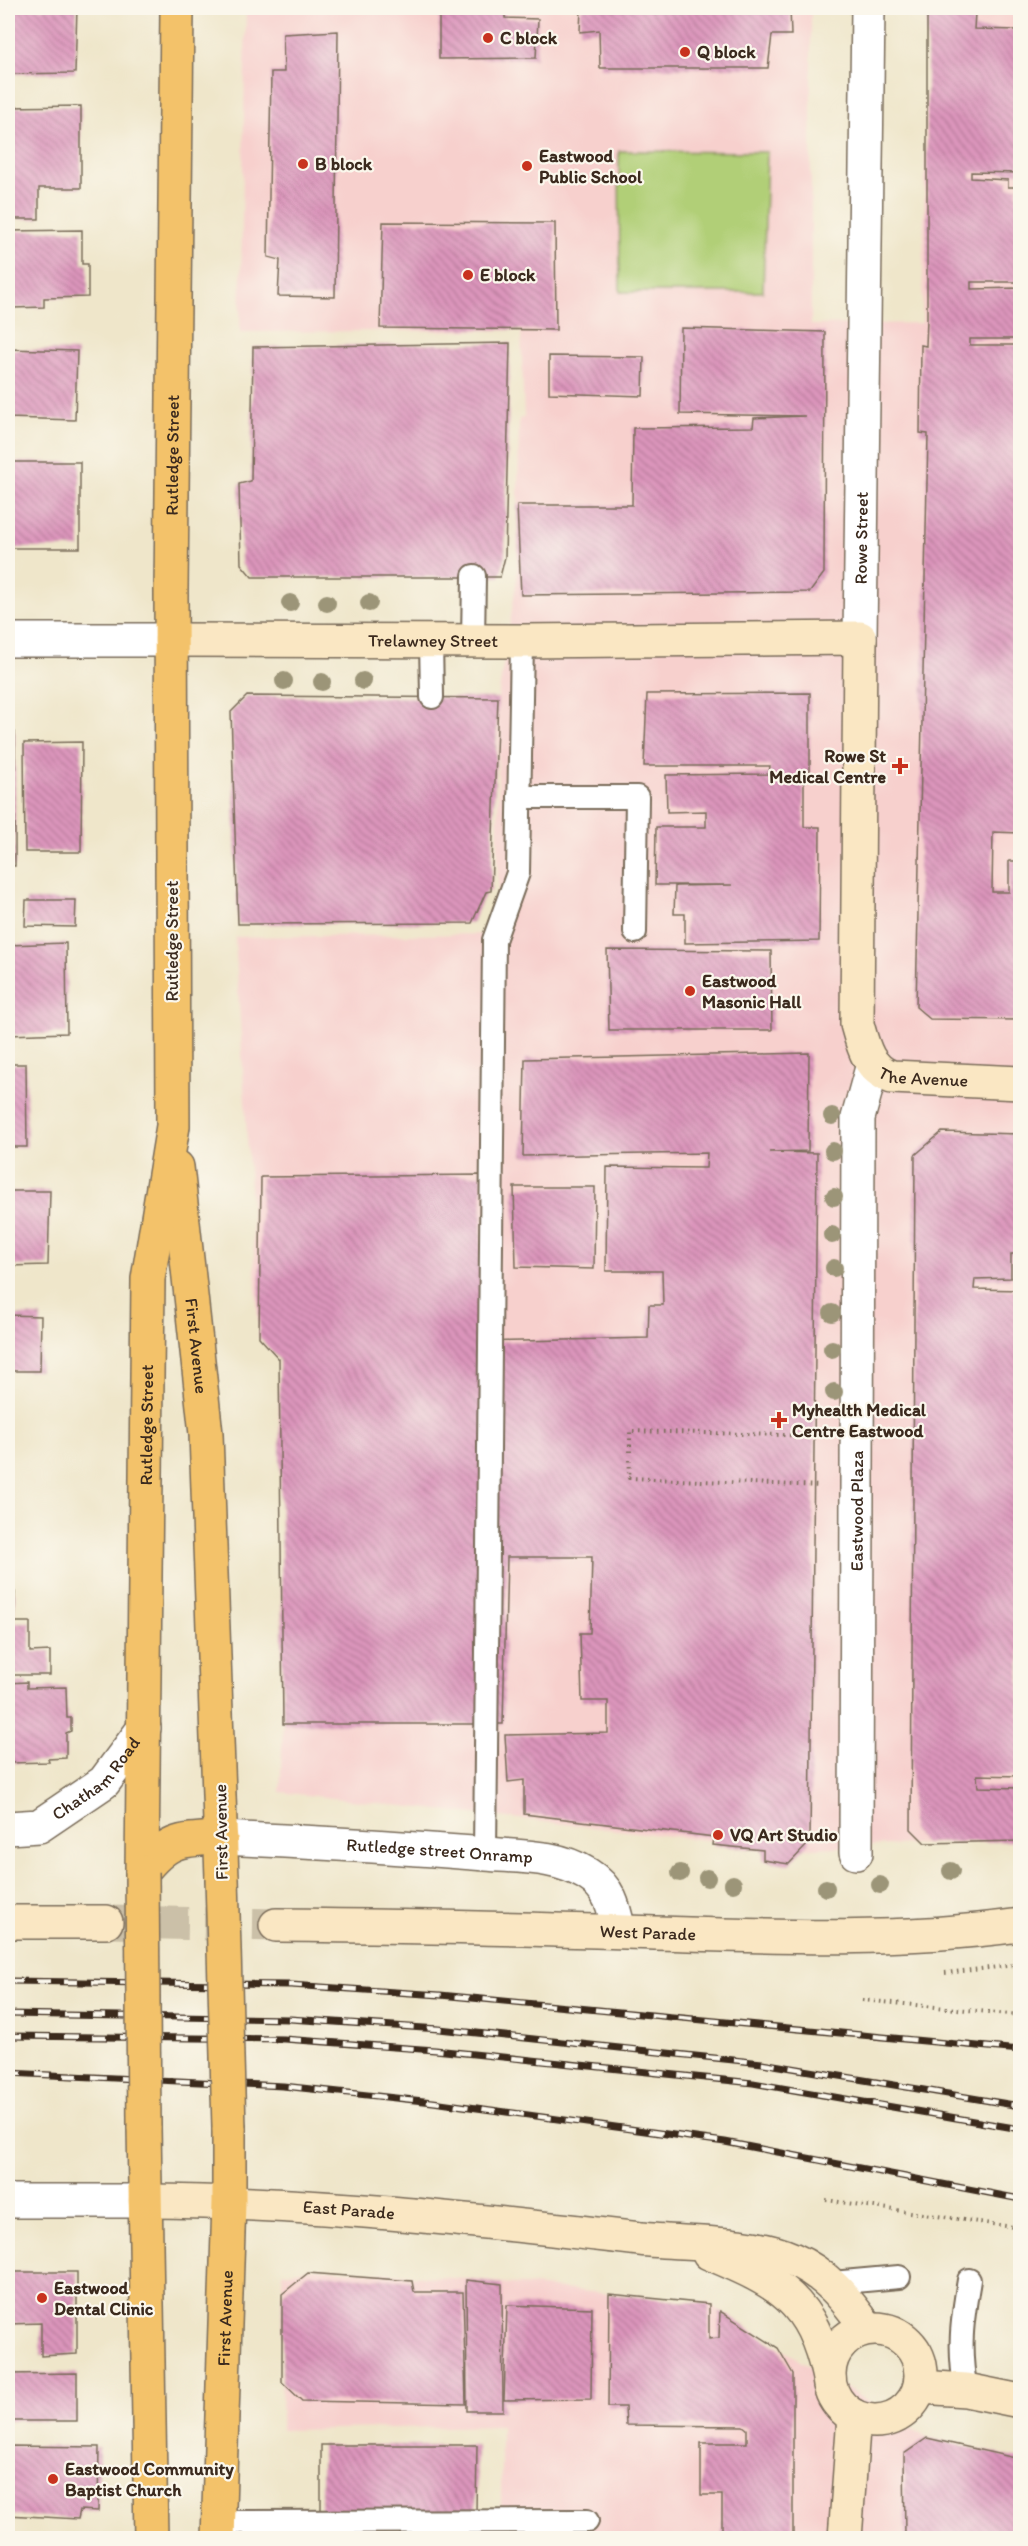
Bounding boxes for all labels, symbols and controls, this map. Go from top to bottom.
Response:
place label: C block [500,27,558,49]
marker: C block [481,31,495,45]
place label: Q block [697,41,756,63]
marker: Q block [678,45,692,59]
place label: Eastwood Public School [539,145,643,188]
place label: B block [315,153,373,175]
marker: B block [296,157,310,171]
marker: Eastwood Public School [520,159,534,173]
place label: E block [480,264,536,286]
marker: E block [461,268,475,282]
street label: Rutledge Street [161,394,184,516]
street label: Rowe Street [850,491,873,585]
street label: Trelawney Street [368,630,498,652]
place label: Rowe St Medical Centre [769,745,886,788]
marker: Rowe St Medical Centre [891,757,909,775]
street label: Rutledge Street [161,880,183,1001]
place label: Eastwood Masonic Hall [702,970,802,1013]
marker: Eastwood Masonic Hall [683,984,697,998]
street label: The Avenue [874,1061,969,1092]
street label: First Avenue [180,1297,213,1395]
street label: Rutledge Street [135,1364,158,1486]
place label: Myhealth Medical Centre Eastwood [792,1399,927,1442]
marker: Myhealth Medical Centre Eastwood [770,1411,788,1429]
street label: Eastwood Plaza [846,1451,868,1571]
street label: Chatham Road [48,1732,145,1825]
street label: First Avenue [209,1784,233,1880]
place label: VQ Art Studio [730,1824,838,1846]
marker: VQ Art Studio [711,1828,725,1842]
street label: Rutledge street Onramp [346,1833,534,1868]
street label: West Parade [599,1920,696,1945]
street label: East Parade [302,2196,396,2224]
street label: First Avenue [213,2270,238,2367]
place label: Eastwood Dental Clinic [54,2277,154,2320]
marker: Eastwood Dental Clinic [35,2291,49,2305]
place label: Eastwood Community Baptist Church [65,2458,234,2501]
marker: Eastwood Community Baptist Church [46,2472,60,2486]

